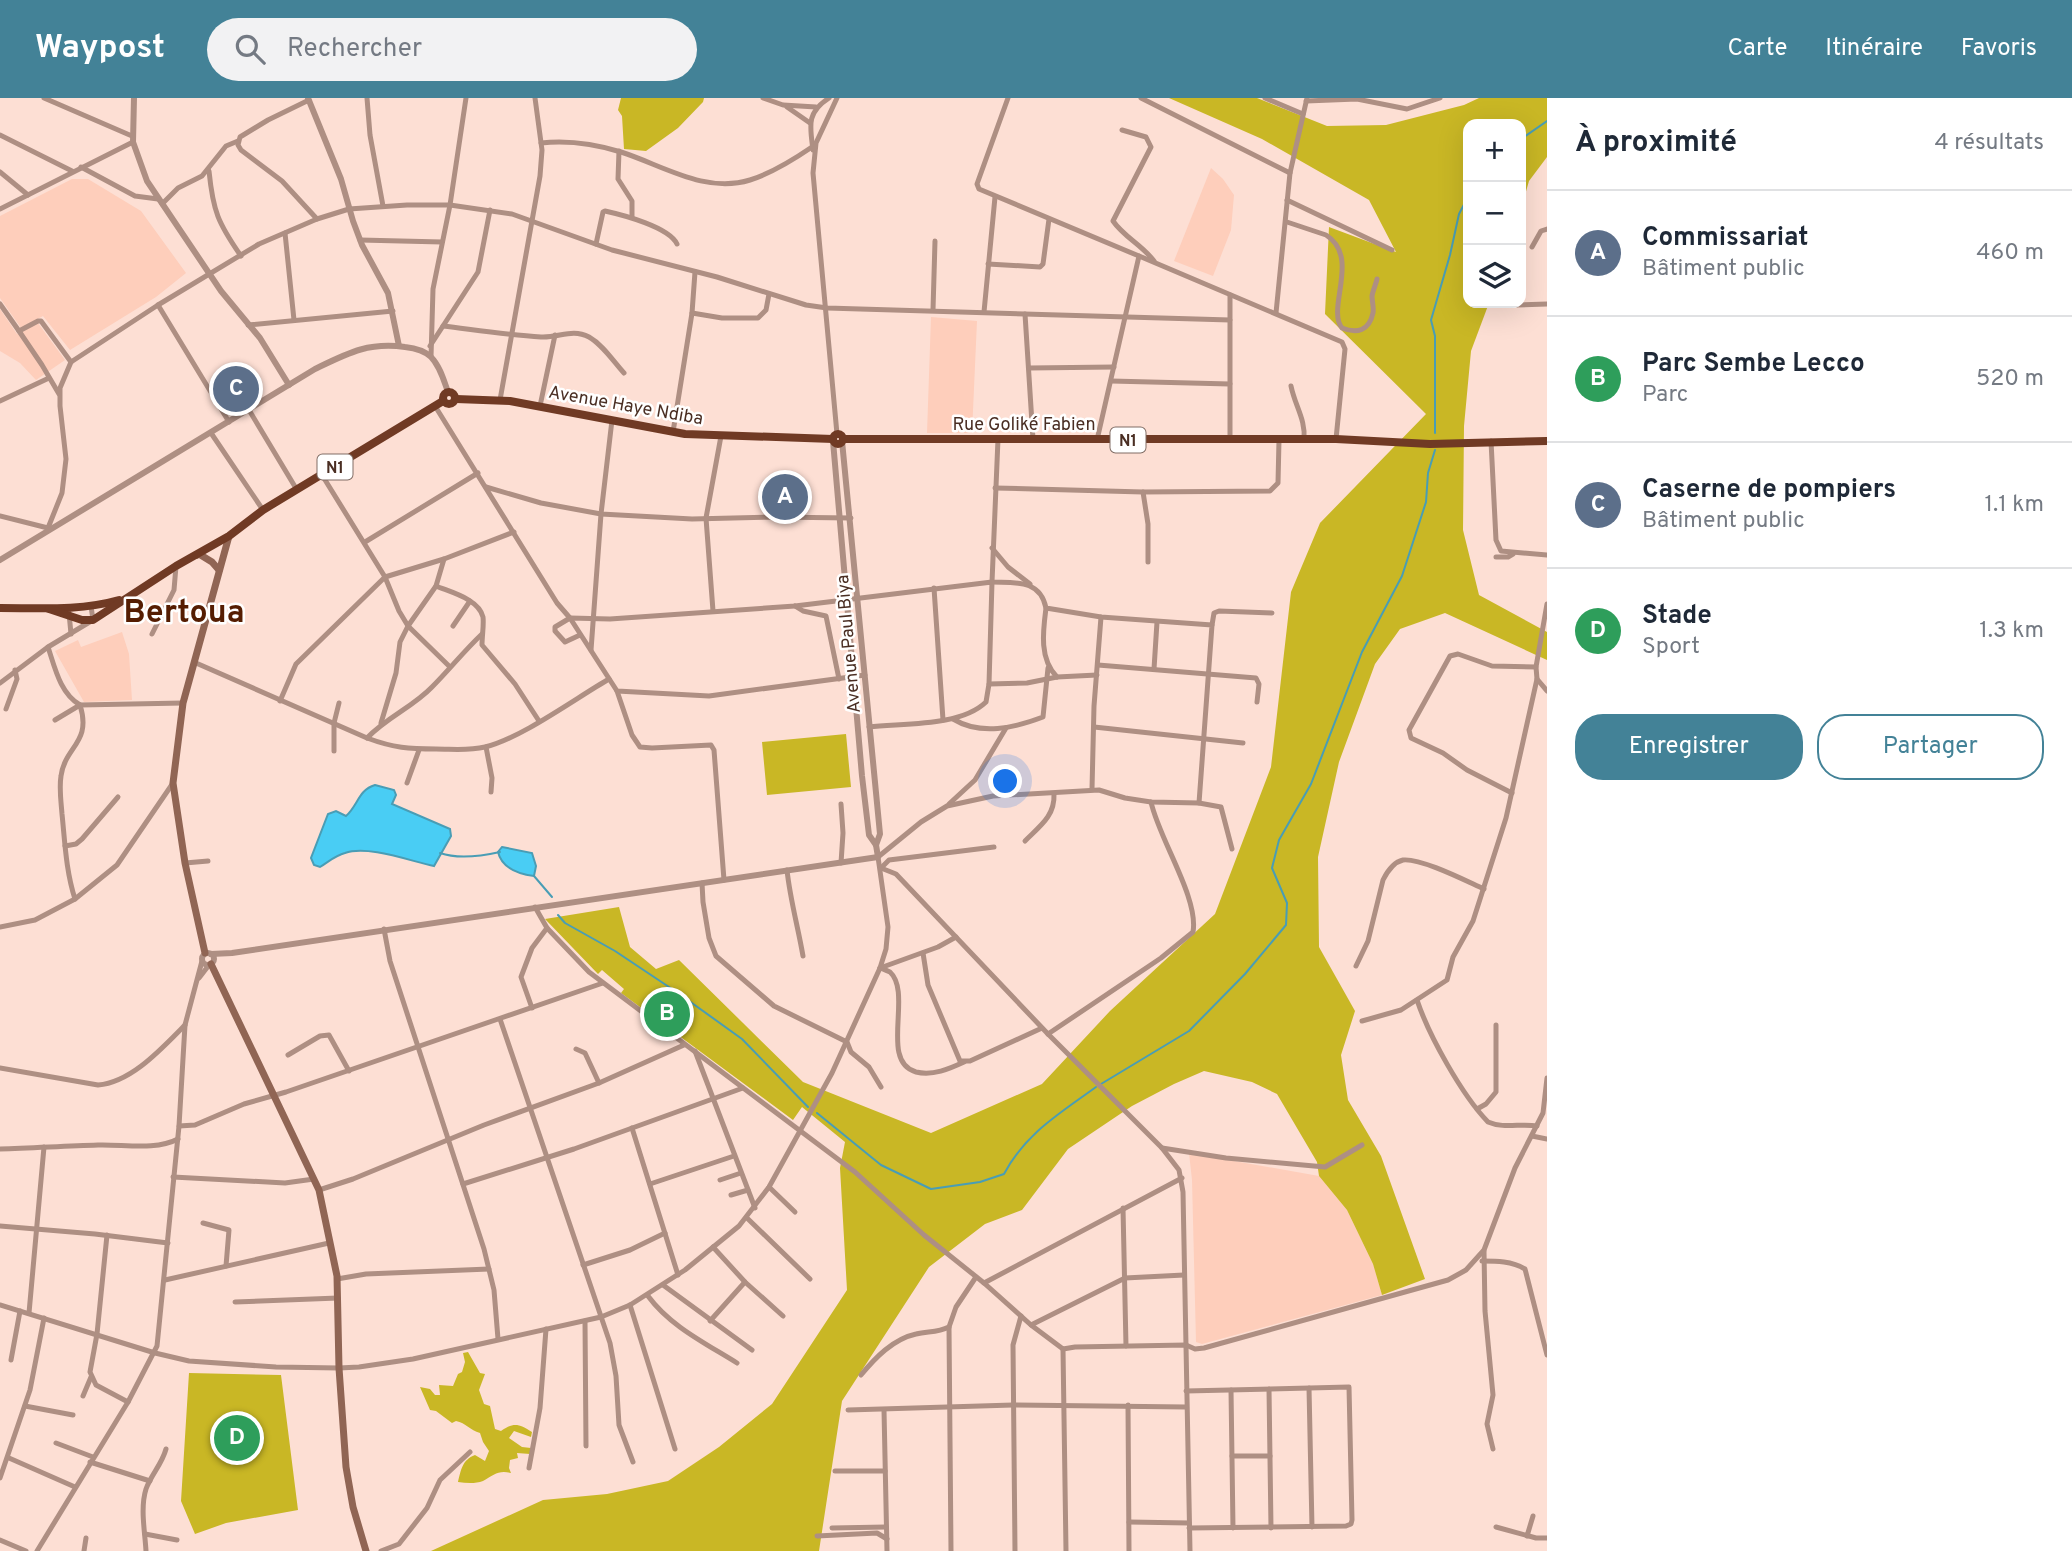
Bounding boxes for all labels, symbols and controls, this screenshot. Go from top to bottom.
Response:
search box [207,18,697,81]
text: Waypost [35,28,165,70]
icon: search [231,30,269,68]
text: Rechercher [287,33,422,66]
text: Carte [1727,34,1787,64]
text: Itinéraire [1825,34,1923,64]
text: Favoris [1961,34,2037,64]
map controls [1463,119,1526,308]
button: + [1463,119,1526,182]
text: À proximité [1575,125,1737,162]
text: 4 résultats [1935,129,2044,158]
button: − [1463,182,1526,245]
text: Commissariat [1642,222,1808,255]
text: A [1590,239,1606,268]
text: 460 m [1976,239,2044,268]
button: layers [1463,245,1526,308]
text: Bâtiment public [1642,255,1805,284]
text: Parc Sembe Lecco [1642,348,1865,381]
pin: C [213,363,259,415]
text: B [1590,365,1606,394]
text: 520 m [1976,365,2044,394]
text: Parc [1642,381,1688,410]
street label: Avenue Haye Ndiba [547,382,705,431]
street label: Rue Goliké Fabien [952,414,1096,437]
road number: N1 [1110,428,1146,452]
road number: N1 [318,454,352,480]
pin: A [762,471,808,523]
text: Caserne de pompiers [1642,474,1896,507]
text: C [1591,491,1605,520]
text: 1.1 km [1985,491,2044,520]
text: Bâtiment public [1642,507,1805,536]
street label: Avenue Paul Biya [832,574,867,714]
district label: Bertoua [123,594,245,634]
text: Stade [1642,600,1712,633]
text: D [1590,617,1606,646]
text: 1.3 km [1979,617,2044,646]
text: Sport [1642,633,1700,662]
button: Enregistrer [1575,714,1803,780]
button: Partager [1817,714,2044,780]
your location [988,764,1022,798]
pin: B [644,988,690,1040]
pin: D [214,1412,260,1464]

